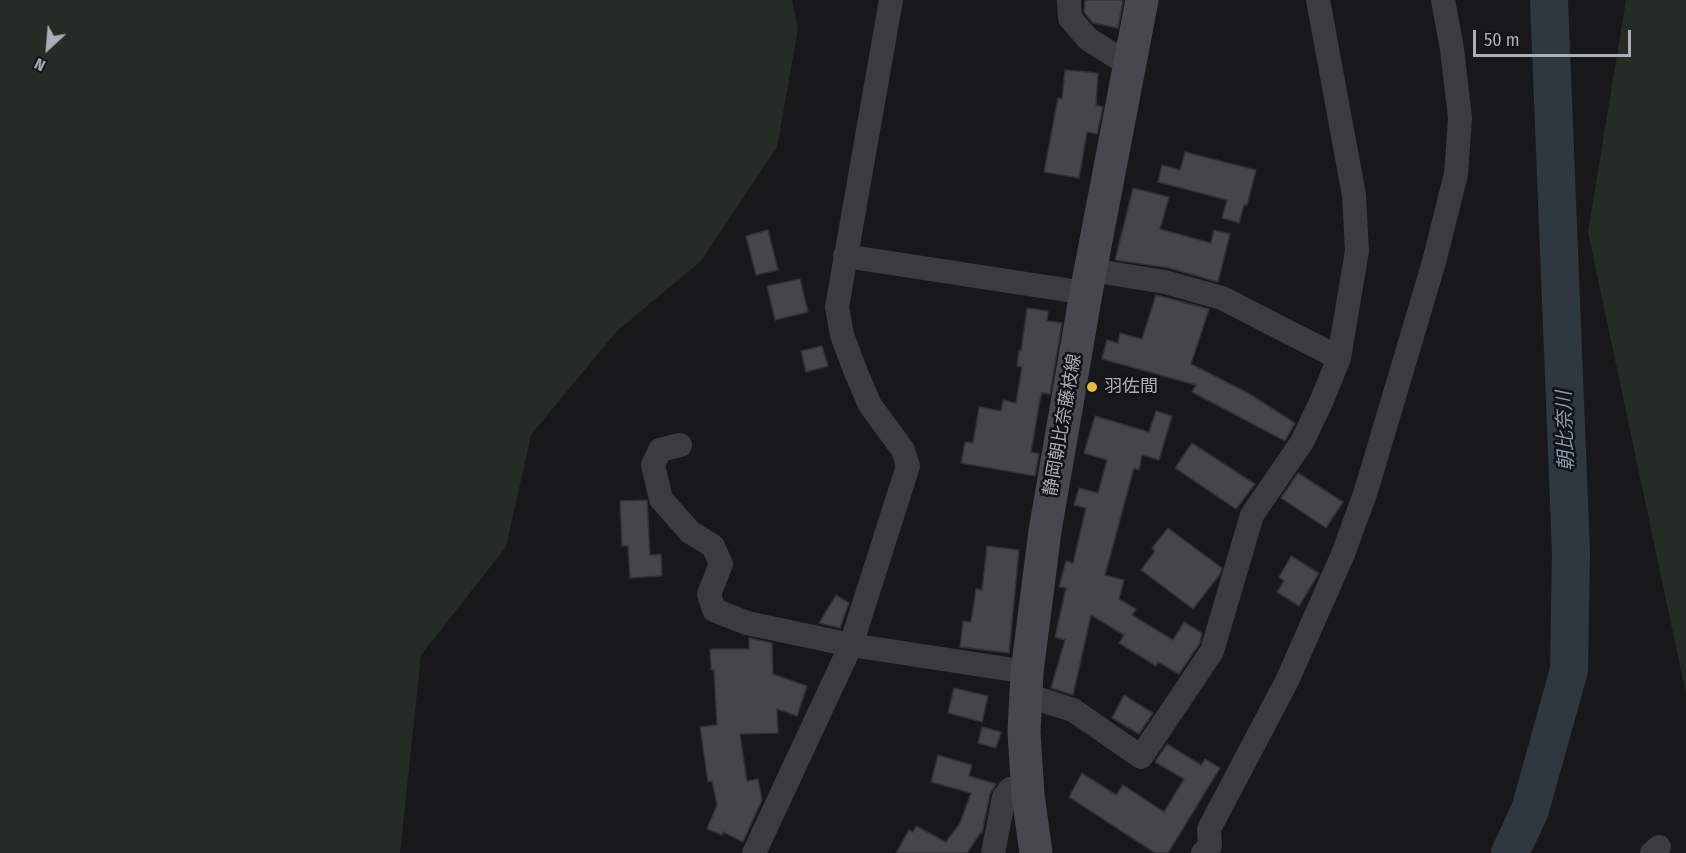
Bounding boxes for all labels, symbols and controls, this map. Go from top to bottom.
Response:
north arrow [18,18,78,78]
scale bar [1476,18,1634,56]
text: 50 m [1484,29,1520,51]
text: N [31,54,48,75]
street label: 静岡朝比奈藤枝線 [1040,352,1086,498]
place label: 羽佐間 [1104,376,1158,398]
marker: 羽佐間 [1085,380,1099,394]
water label: 朝比奈川 [1553,391,1579,471]

